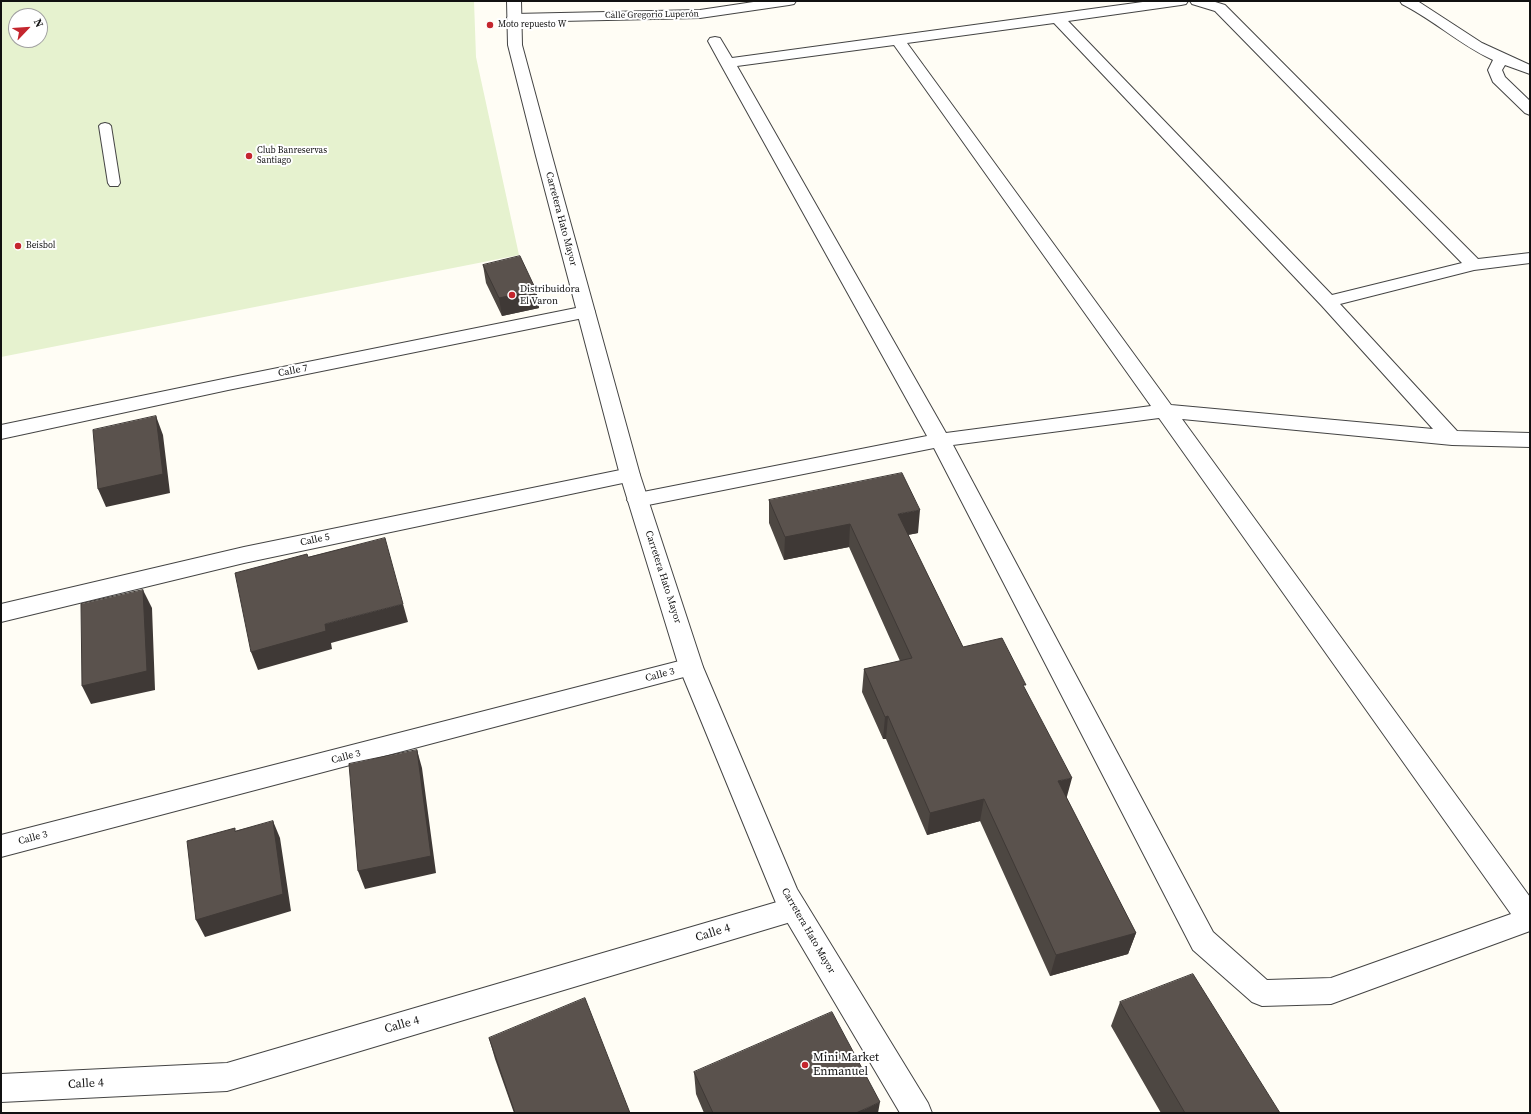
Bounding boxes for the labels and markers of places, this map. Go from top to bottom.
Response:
marker: Moto repuesto W [485,20,495,30]
place label: Moto repuesto W [498,20,566,30]
place label: Club Banreservas Santiago [257,146,327,167]
marker: Club Banreservas Santiago [244,151,254,161]
marker: Beisbol [13,241,23,251]
place label: Beisbol [26,241,55,251]
place label: Distribuidora El Varon [520,283,580,306]
marker: Distribuidora El Varon [507,290,517,300]
place label: Mini Market Enmanuel [813,1051,879,1079]
marker: Mini Market Enmanuel [800,1060,810,1070]

